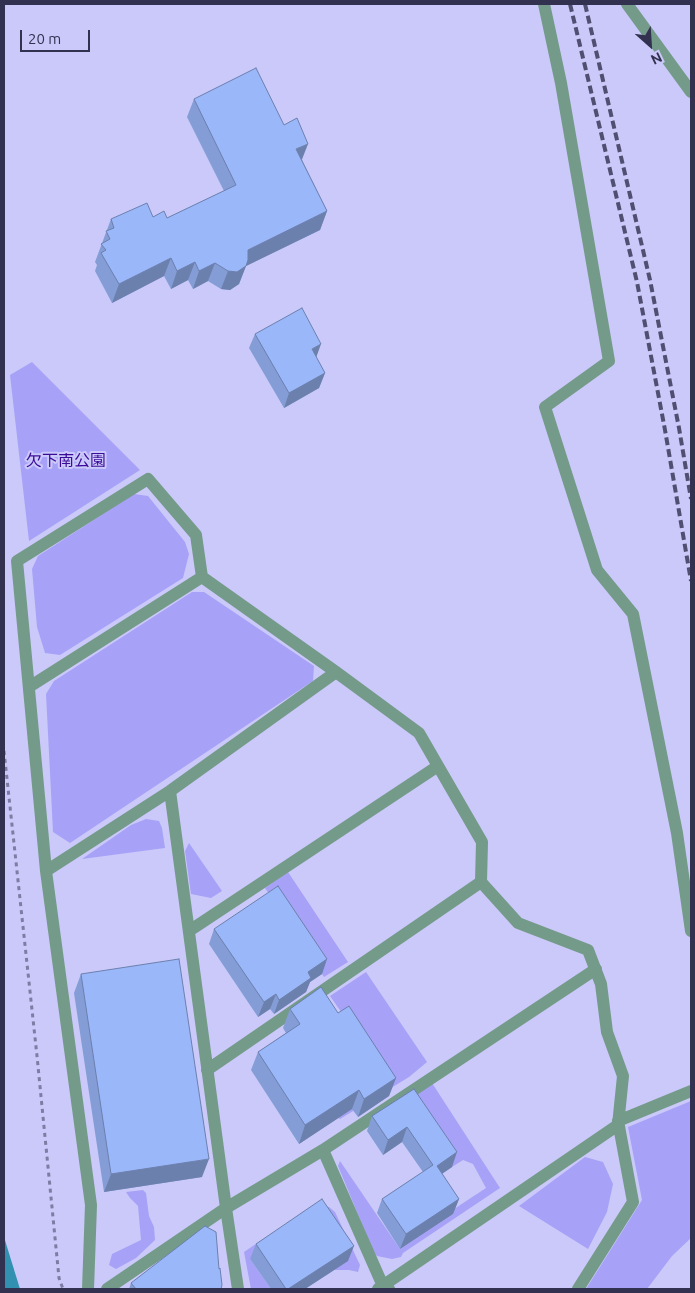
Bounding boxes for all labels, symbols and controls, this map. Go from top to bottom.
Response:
scale bar [22,20,92,52]
north arrow [625,20,675,70]
text: 20 m [28,30,61,47]
text: N [648,49,665,68]
park label: 欠下南公園 [26,451,106,471]

